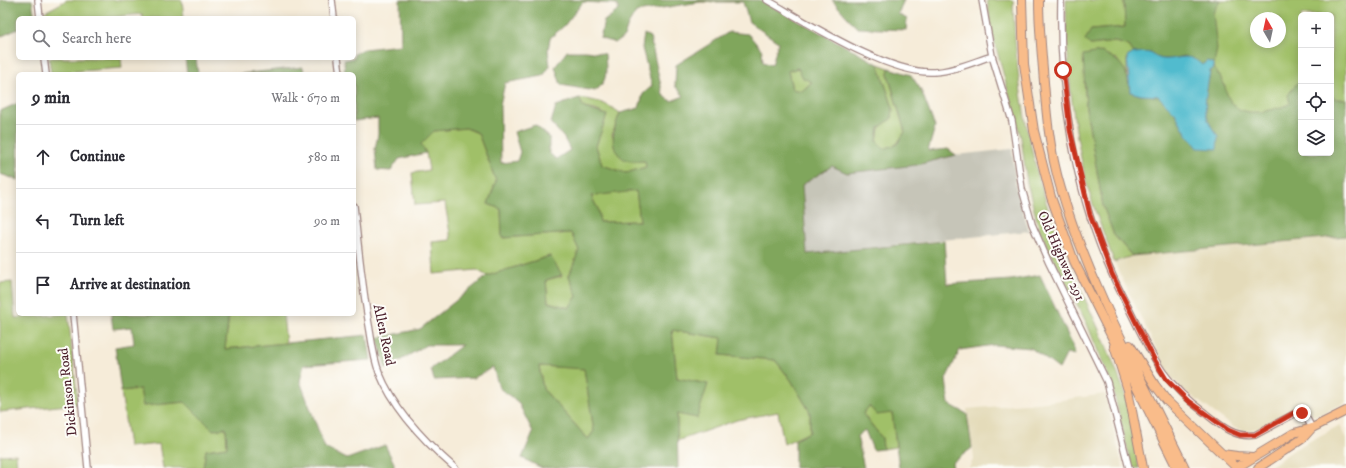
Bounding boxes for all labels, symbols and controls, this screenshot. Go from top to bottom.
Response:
north arrow [1250,12,1286,48]
map controls [1298,12,1334,156]
button: + [1298,12,1334,48]
search box [16,16,356,60]
icon: search [30,27,52,49]
text: Search here [62,29,131,48]
button: − [1298,48,1334,84]
route start [1054,61,1072,79]
button: locate [1298,84,1334,120]
text: 9 min [32,87,70,109]
text: Walk · 670 m [271,90,340,106]
button: layers [1298,120,1334,156]
icon: ahead [32,146,54,168]
text: Continue [70,147,125,166]
text: 580 m [308,149,340,165]
street label: Old Highway 291 [1033,208,1089,304]
icon: left [32,210,54,232]
text: Turn left [70,211,124,230]
text: 90 m [314,213,340,229]
icon: arrive [32,274,54,296]
text: Arrive at destination [70,275,190,294]
street label: Allen Road [369,303,399,367]
street label: Dickinson Road [54,347,82,437]
route end [1293,404,1311,422]

